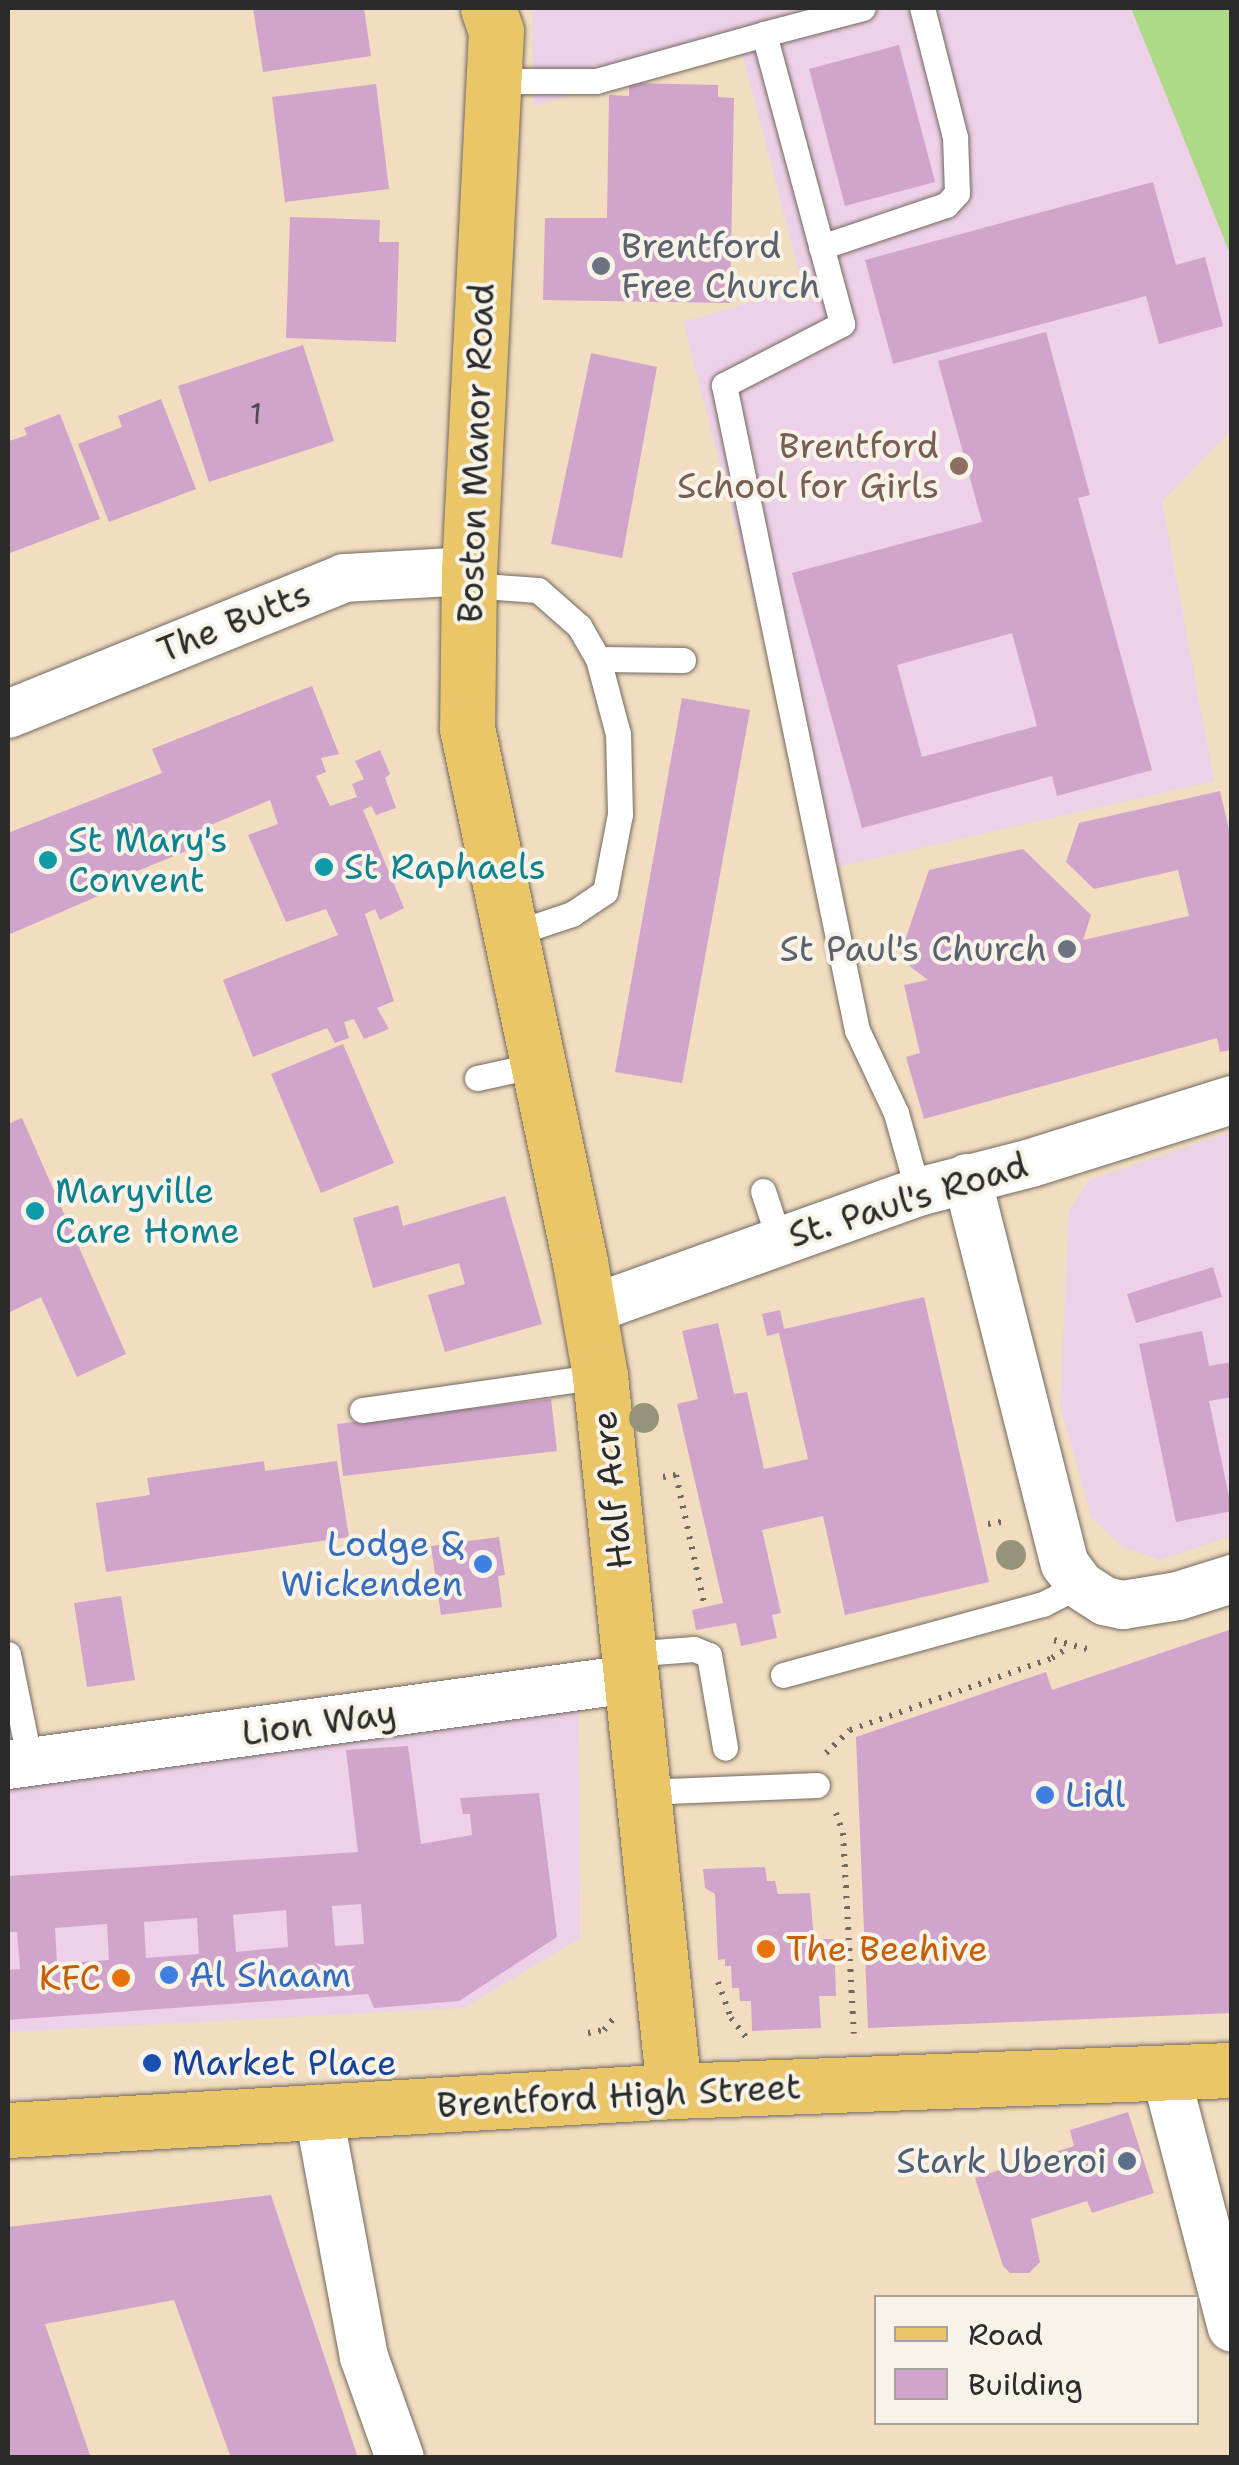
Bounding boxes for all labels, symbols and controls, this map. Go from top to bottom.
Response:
place label: Brentford Free Church [621,225,821,307]
marker: Brentford Free Church [590,255,612,277]
street label: Boston Manor Road [449,282,503,624]
house number: 1 [250,396,262,432]
place label: Brentford School for Girls [677,425,939,507]
marker: Brentford School for Girls [948,455,970,477]
street label: The Butts [151,572,317,672]
place label: St Mary's Convent [68,819,228,901]
place label: St Raphaels [344,846,546,888]
marker: St Mary's Convent [37,849,59,871]
marker: St Raphaels [313,856,335,878]
place label: St Paul's Church [779,928,1047,970]
marker: St Paul's Church [1056,938,1078,960]
street label: St. Paul's Road [783,1144,1033,1256]
place label: Maryville Care Home [55,1170,240,1252]
marker: Maryville Care Home [24,1200,46,1222]
street label: Half Acre [583,1409,641,1571]
place label: Lodge & Wickenden [281,1523,463,1605]
marker: Lodge & Wickenden [472,1553,494,1575]
street label: Lion Way [239,1691,399,1755]
place label: Lidl [1065,1774,1125,1816]
marker: Lidl [1034,1784,1056,1806]
place label: The Beehive [786,1928,988,1970]
marker: The Beehive [755,1938,777,1960]
place label: Al Shaam [189,1954,351,1996]
place label: KFC [39,1957,101,1999]
marker: Al Shaam [158,1964,180,1986]
marker: KFC [110,1967,132,1989]
place label: Market Place [172,2042,397,2084]
marker: Market Place [141,2052,163,2074]
street label: Brentford High Street [436,2065,802,2127]
place label: Stark Uberoi [896,2140,1107,2182]
marker: Stark Uberoi [1116,2150,1138,2172]
legend [874,2295,1199,2425]
text: Road [968,2314,1043,2355]
text: Building [968,2364,1083,2405]

